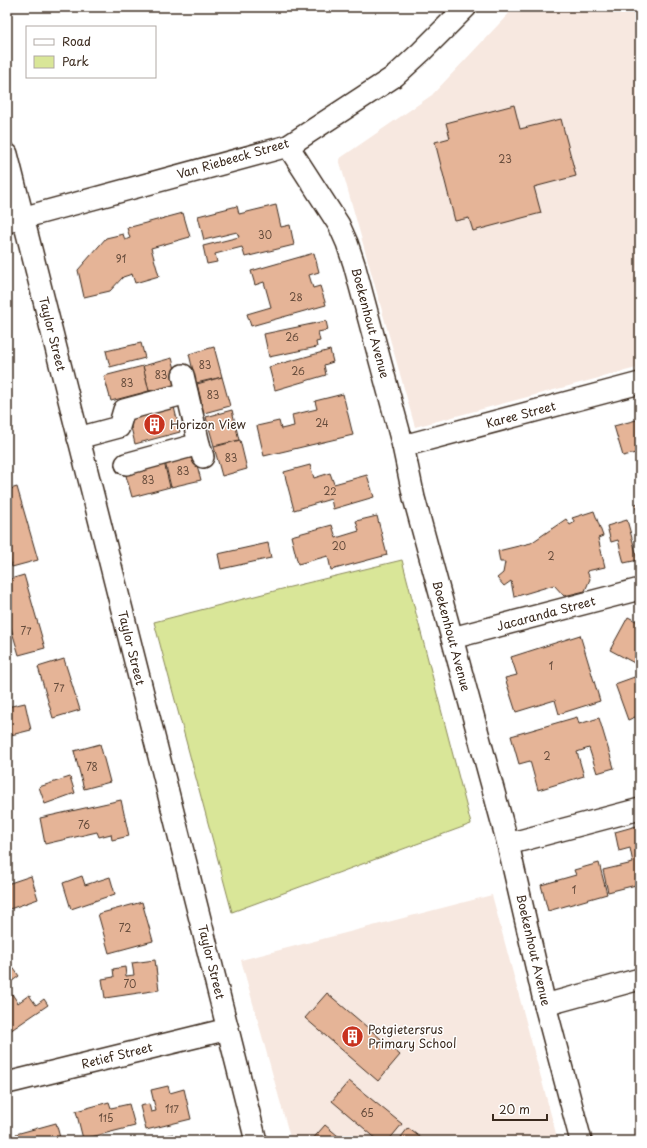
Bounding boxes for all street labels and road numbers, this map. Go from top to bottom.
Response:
street label: Van Riebeeck Street [175,133,291,183]
street label: Boekenhout Avenue [347,265,395,381]
street label: Taylor Street [35,295,71,373]
street label: Karee Street [484,396,558,432]
street label: Boekenhout Avenue [428,578,476,694]
street label: Jacaranda Street [494,591,597,635]
street label: Taylor Street [114,609,150,687]
street label: Boekenhout Avenue [512,892,556,1008]
street label: Taylor Street [194,923,230,1001]
street label: Retief Street [79,1037,154,1073]

